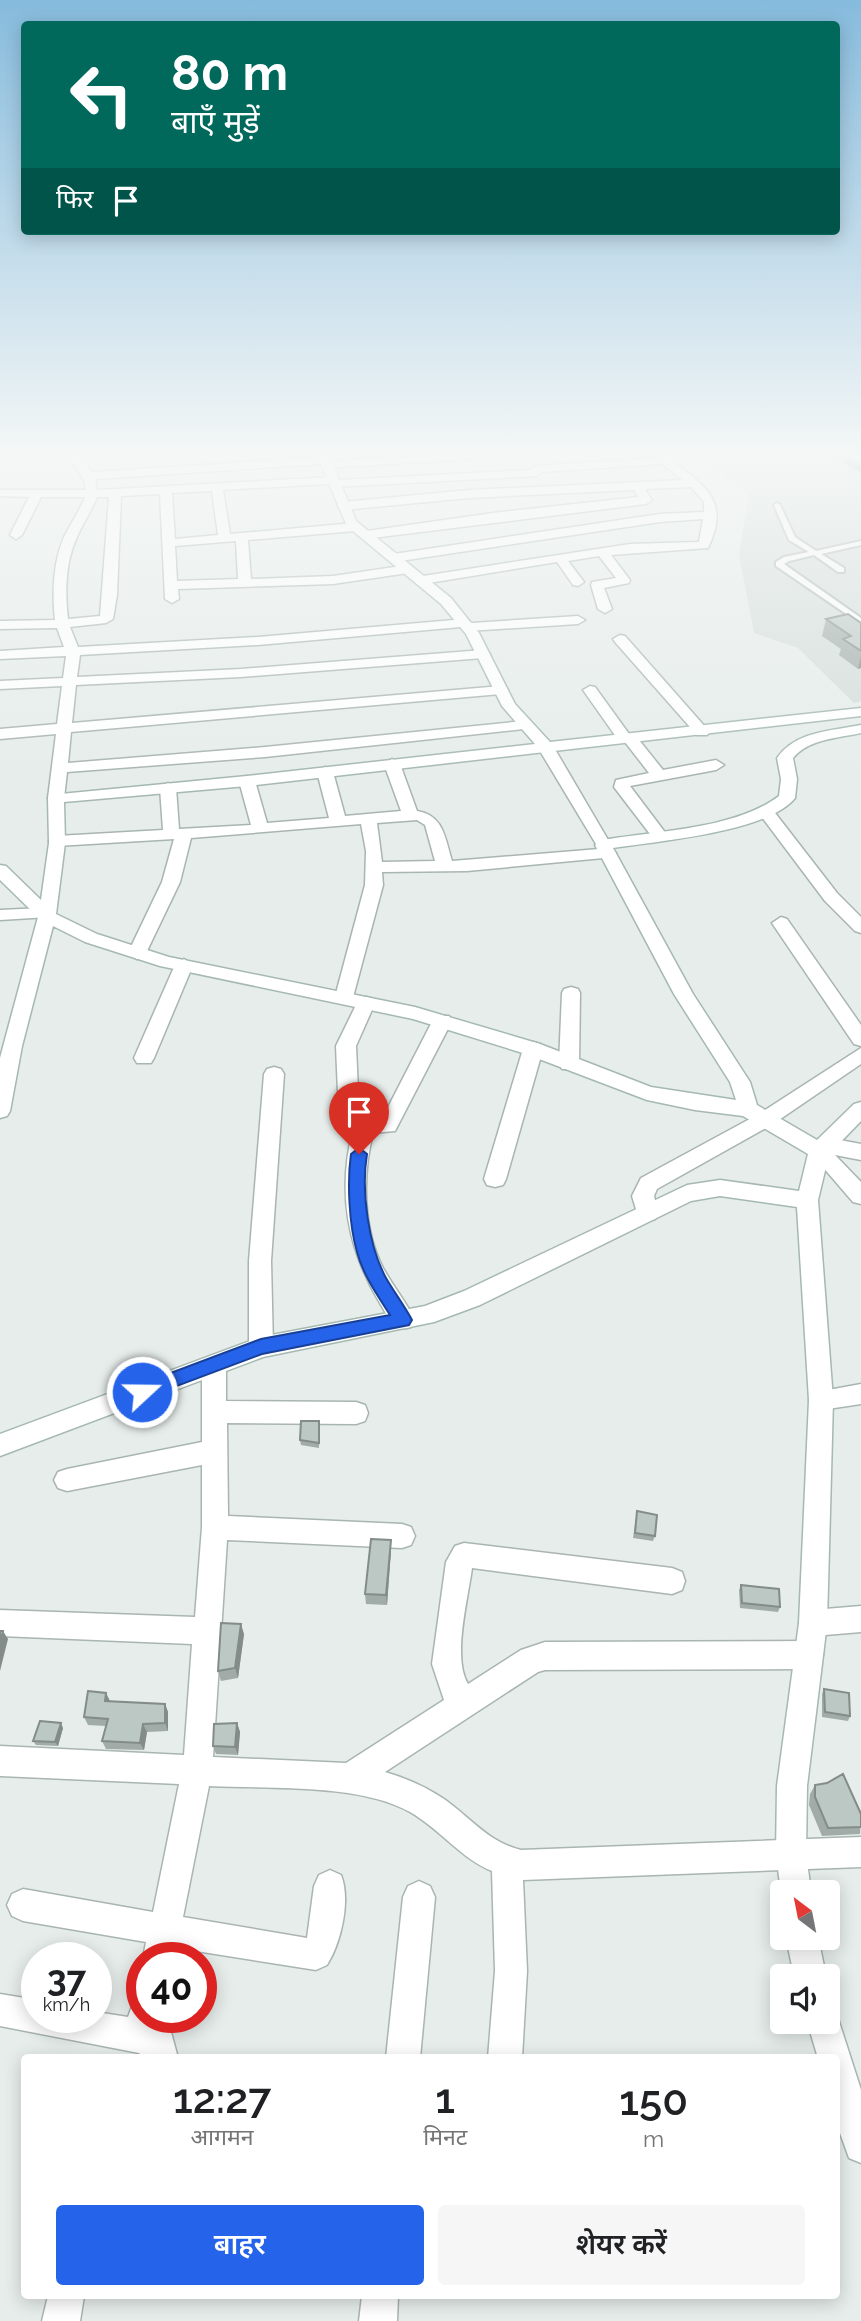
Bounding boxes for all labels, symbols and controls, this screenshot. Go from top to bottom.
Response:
text: 80 m [171,44,288,101]
icon: left [56,49,147,140]
text: बाएँ मुड़ें [171,103,260,140]
icon: arrive [107,182,145,220]
text: फिर [56,184,93,214]
pin [329,1082,389,1154]
icon: arrive [340,1093,378,1131]
position arrow [105,1355,179,1429]
north arrow [770,1880,840,1950]
map controls [770,1880,840,2034]
speed limit sign: 40 [126,1942,217,2033]
text: 37 [47,1958,86,1999]
button: sound [770,1964,840,2034]
text: km/h [43,1994,90,2015]
text: 12:27 [173,2074,271,2123]
text: 1 [435,2074,455,2123]
text: 150 [619,2076,688,2125]
text: आगमन [191,2123,254,2150]
text: मिनट [423,2123,467,2150]
text: m [643,2125,664,2152]
button: बाहर [56,2205,424,2285]
button: शेयर करें [438,2205,805,2285]

